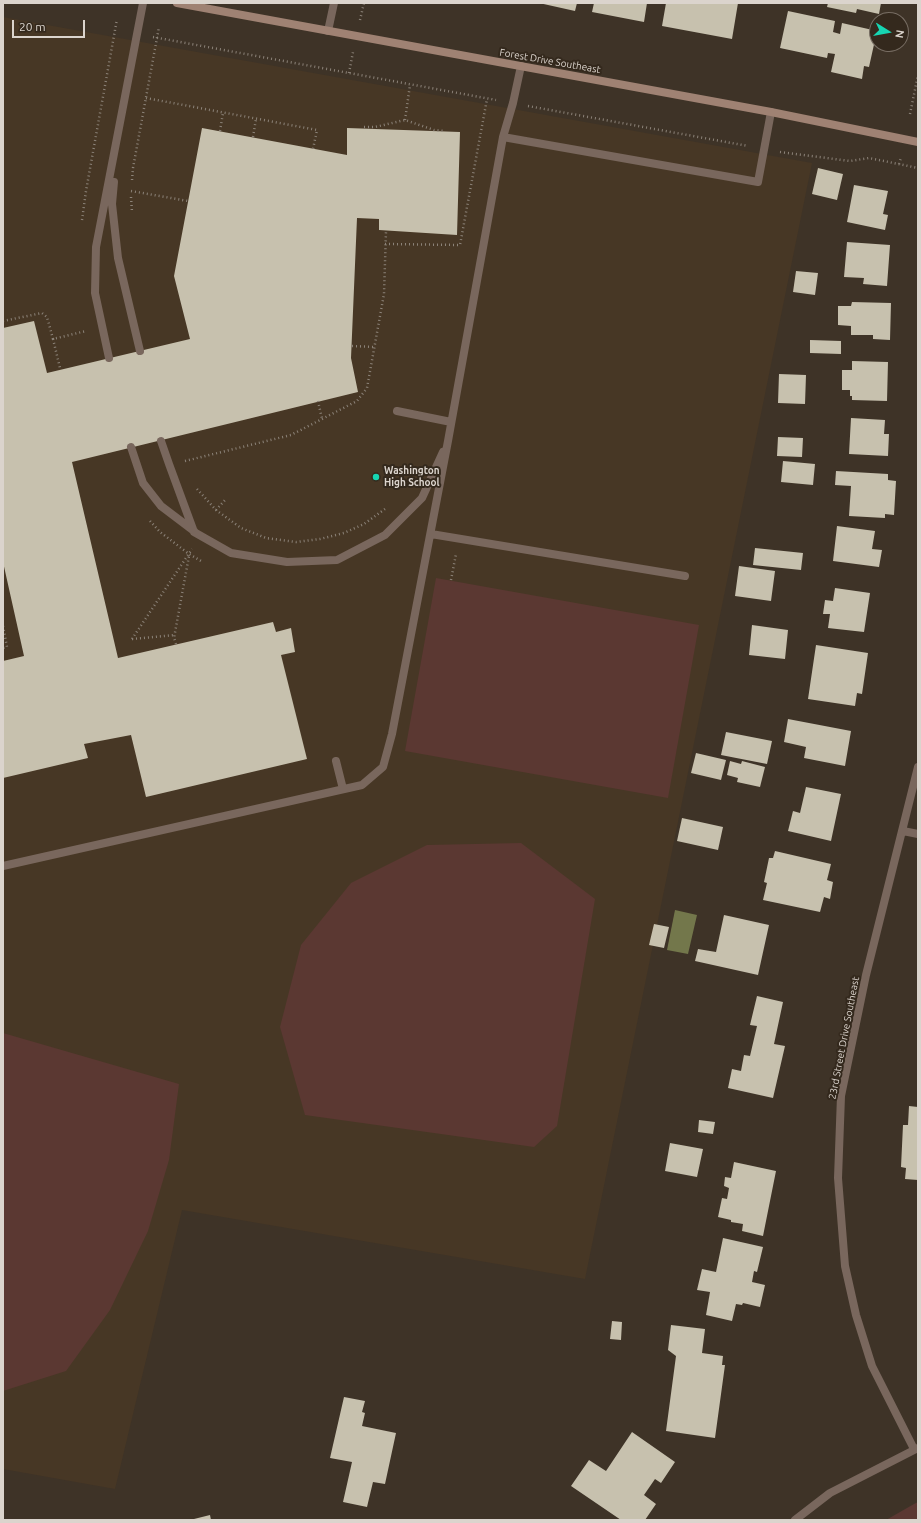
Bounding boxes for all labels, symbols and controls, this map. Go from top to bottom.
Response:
scale bar [14,12,87,38]
north arrow [869,12,909,52]
text: 20 m [19,20,46,33]
text: N [893,29,906,39]
street label: Forest Drive Southeast [499,46,601,76]
place label: Washington High School [384,465,440,488]
marker: Washington High School [371,472,381,482]
street label: 23rd Street Drive Southeast [826,976,862,1100]

